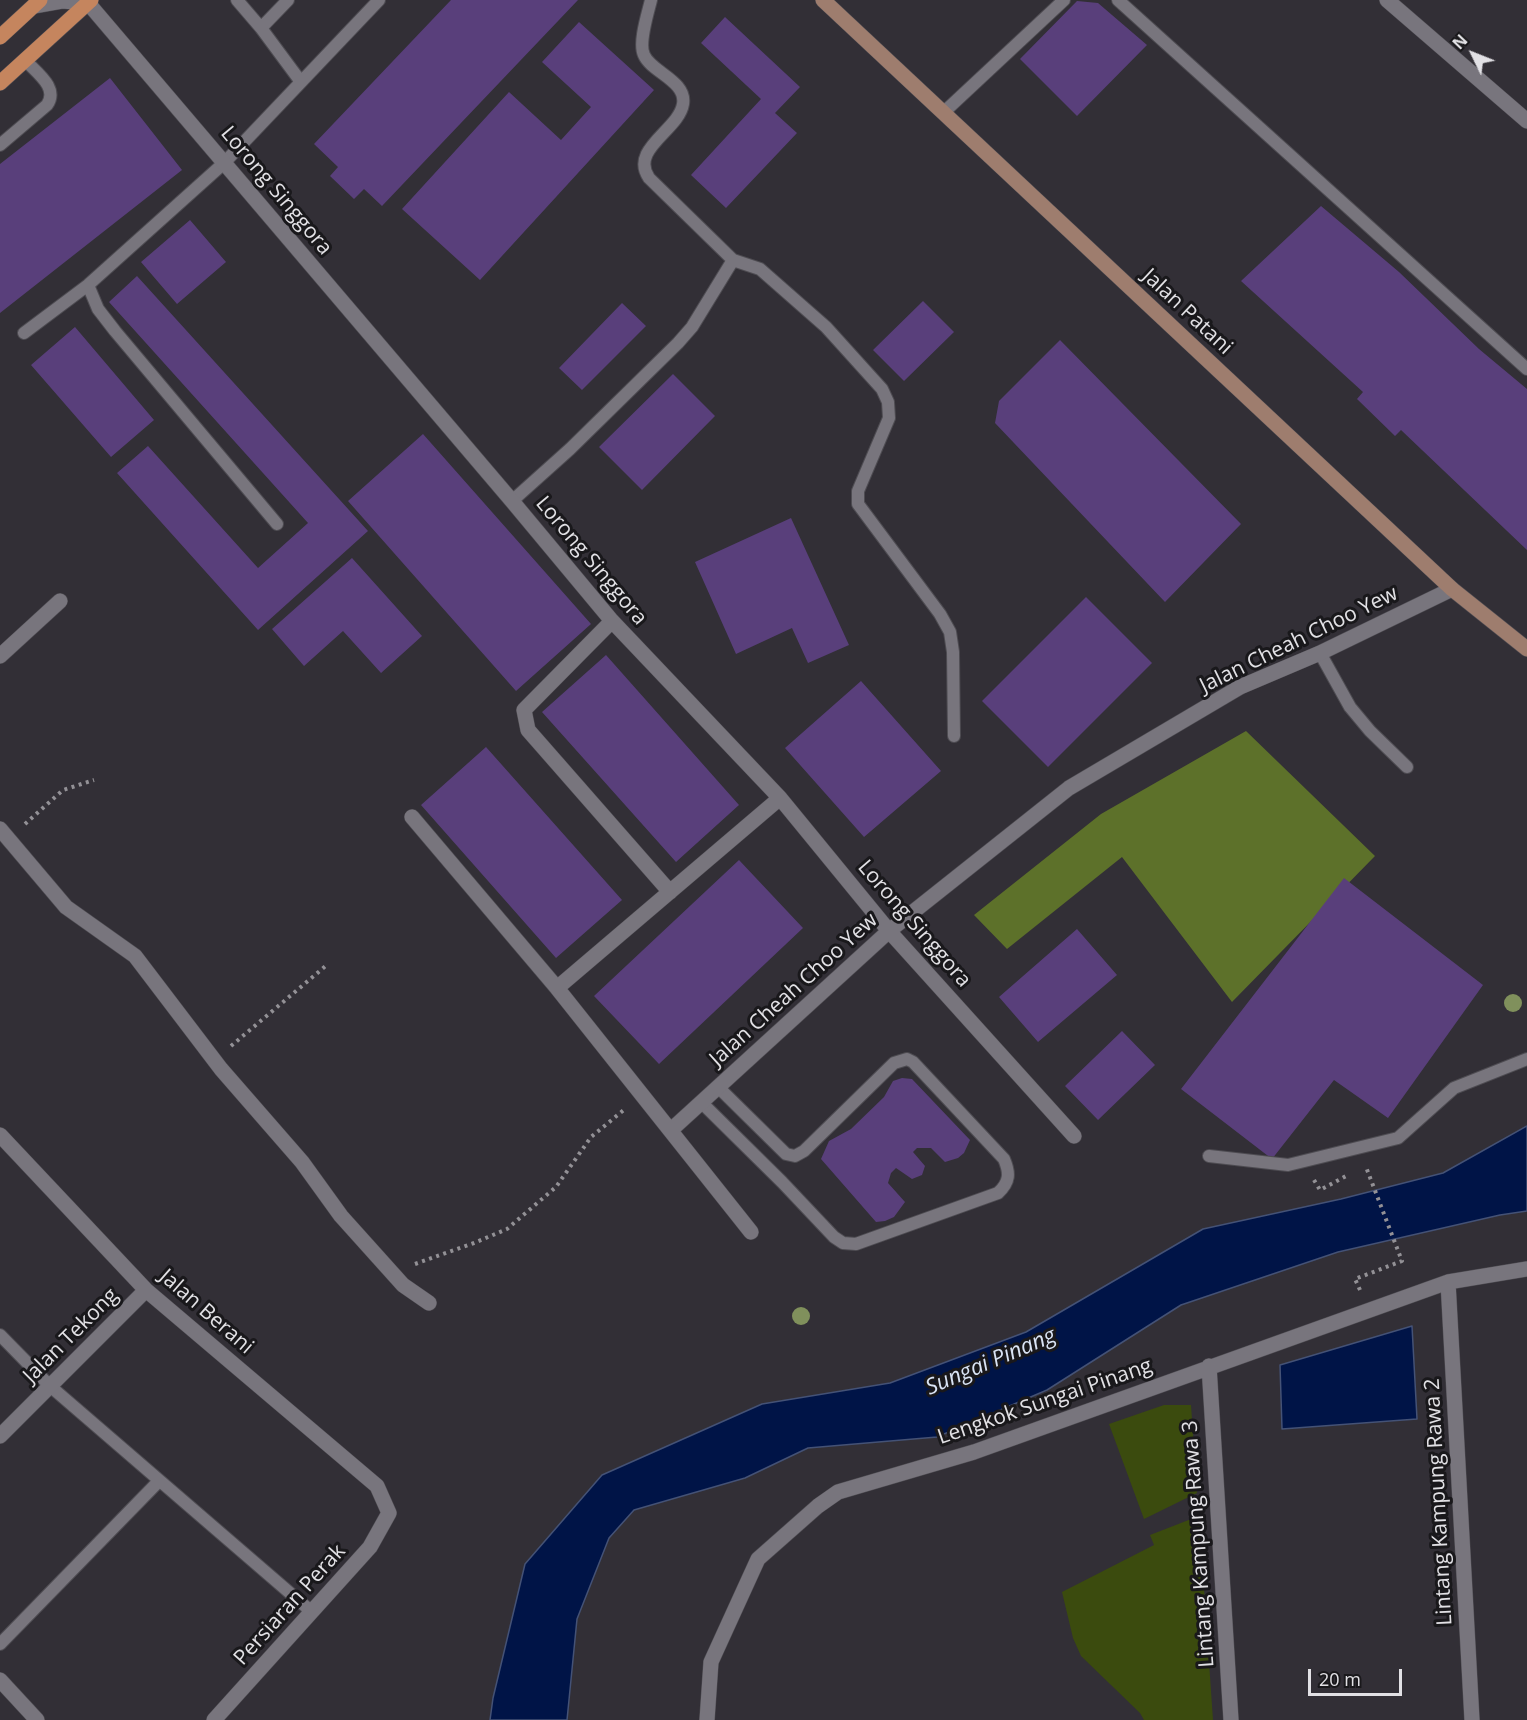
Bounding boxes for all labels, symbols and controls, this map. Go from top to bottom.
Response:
north arrow [1443,24,1503,84]
text: N [1447,29,1472,54]
street label: Lorong Singgora [215,122,337,260]
street label: Jalan Patani [1137,264,1237,360]
street label: Lorong Singgora [530,492,652,630]
street label: Jalan Cheah Choo Yew [1196,581,1402,699]
street label: Lorong Singgora [852,855,976,993]
street label: Jalan Cheah Choo Yew [705,908,883,1072]
street label: Jalan Berani [154,1264,258,1360]
street label: Jalan Tekong [18,1283,124,1389]
water label: Sungai Pinang [922,1323,1060,1401]
street label: Lengkok Sungai Pinang [935,1353,1155,1451]
street label: Lintang Kampung Rawa 2 [1420,1378,1458,1626]
street label: Lintang Kampung Rawa 3 [1178,1420,1220,1668]
street label: Persiaran Perak [229,1539,351,1671]
scale bar [1311,1657,1406,1695]
text: 20 m [1319,1667,1361,1691]

